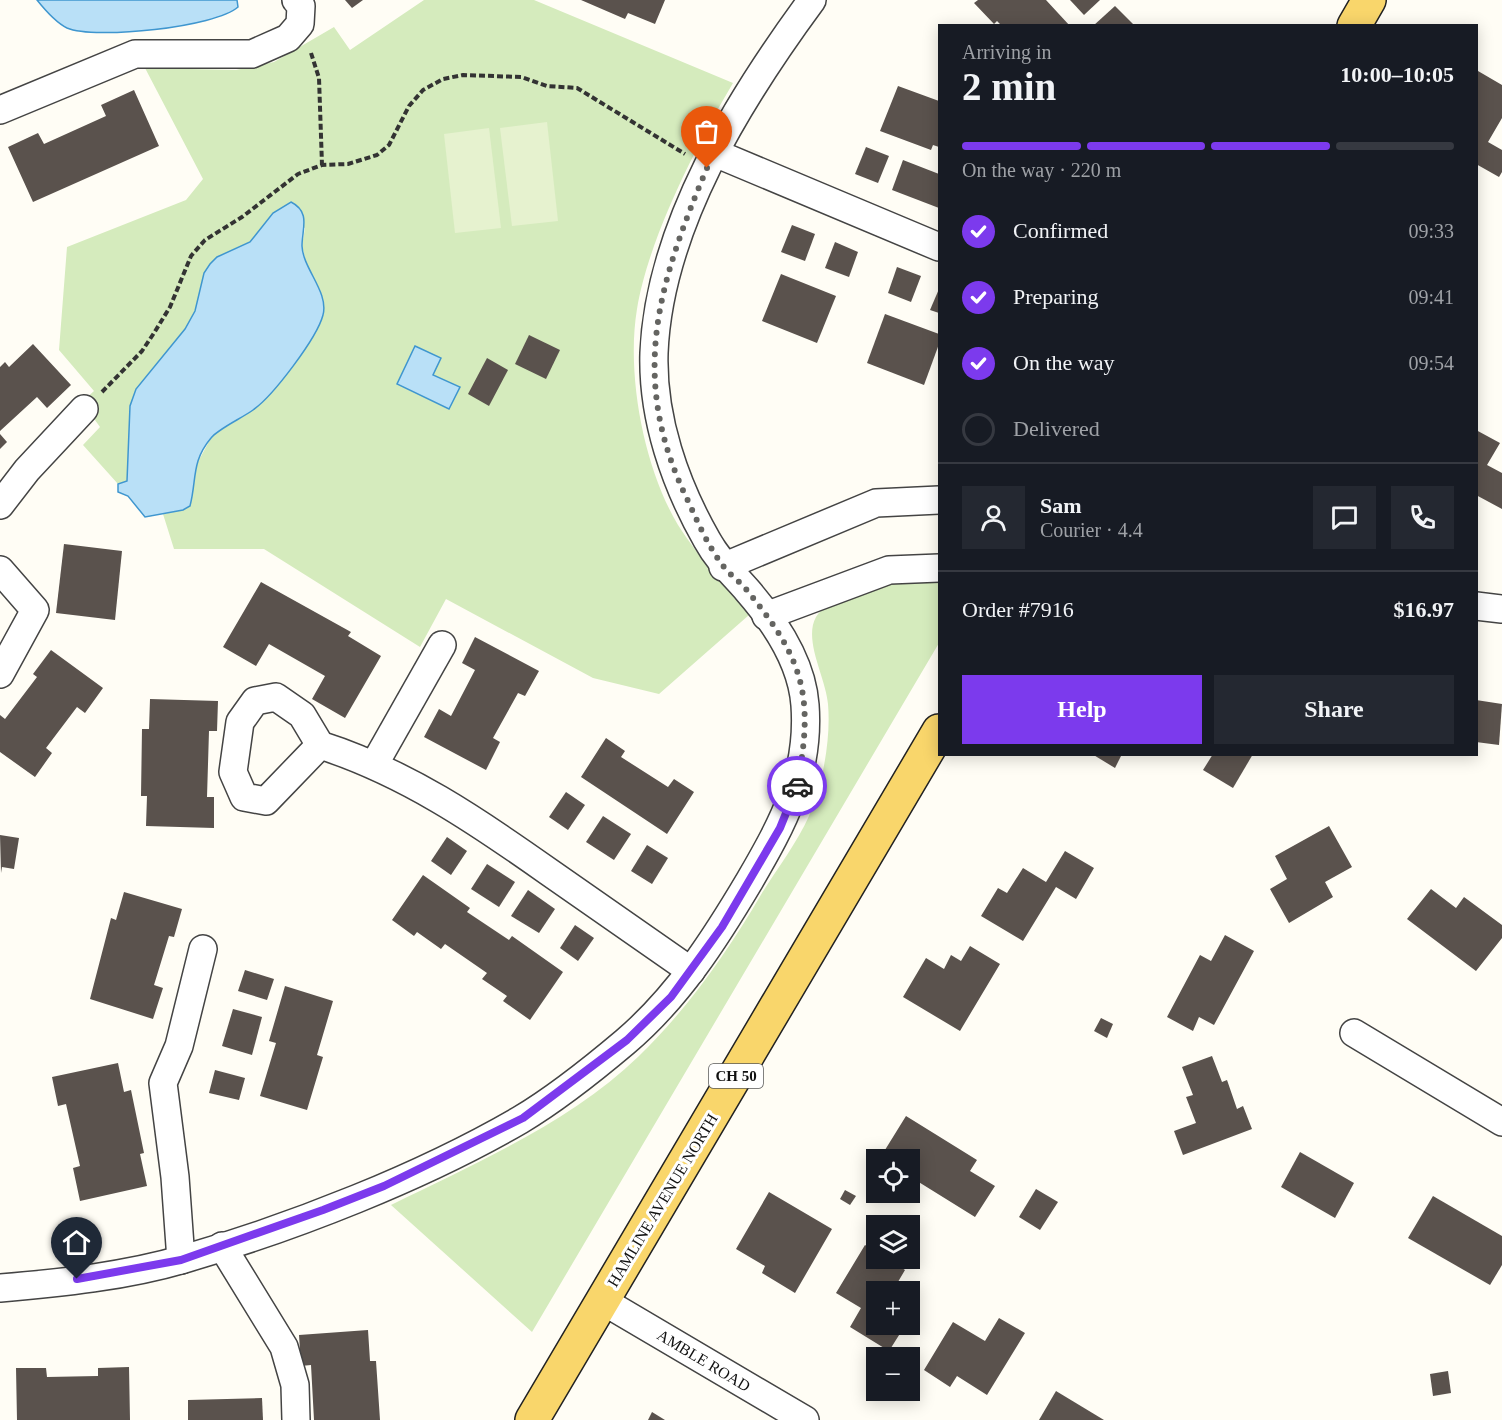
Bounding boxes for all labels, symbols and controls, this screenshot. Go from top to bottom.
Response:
text: Arriving in [962,41,1051,63]
text: 10:00–10:05 [1340,62,1454,87]
text: 2 min [962,65,1056,108]
pin [681,106,732,168]
icon: bag [690,115,723,148]
text: On the way · 220 m [962,159,1121,181]
icon: check [962,215,995,248]
text: Confirmed [1013,218,1108,243]
text: 09:33 [1408,220,1454,242]
icon: check [962,281,995,314]
text: Preparing [1013,284,1099,309]
text: 09:41 [1408,286,1454,308]
icon: check [962,347,995,380]
text: On the way [1013,350,1114,375]
text: 09:54 [1408,352,1454,374]
text: Delivered [1013,416,1100,441]
button: person [962,486,1025,549]
button: chat [1313,486,1376,549]
button: phone [1391,486,1454,549]
text: Sam [1040,493,1082,518]
text: Courier · 4.4 [1040,519,1143,541]
text: Order #7916 [962,597,1074,622]
text: $16.97 [1394,597,1454,622]
button: Help [962,675,1202,744]
button: Share [1214,675,1454,744]
courier [767,756,827,816]
icon: car [781,770,814,803]
road number: CH 50 [709,1064,763,1088]
street label: HAMLINE AVENUE NORTH [604,1110,721,1290]
map controls [866,1149,920,1401]
button: locate [866,1149,920,1203]
button: layers [866,1215,920,1269]
pin [51,1217,102,1279]
icon: home [60,1226,93,1259]
button: + [866,1281,920,1335]
street label: AMBLE ROAD [654,1326,753,1395]
button: − [866,1347,920,1401]

